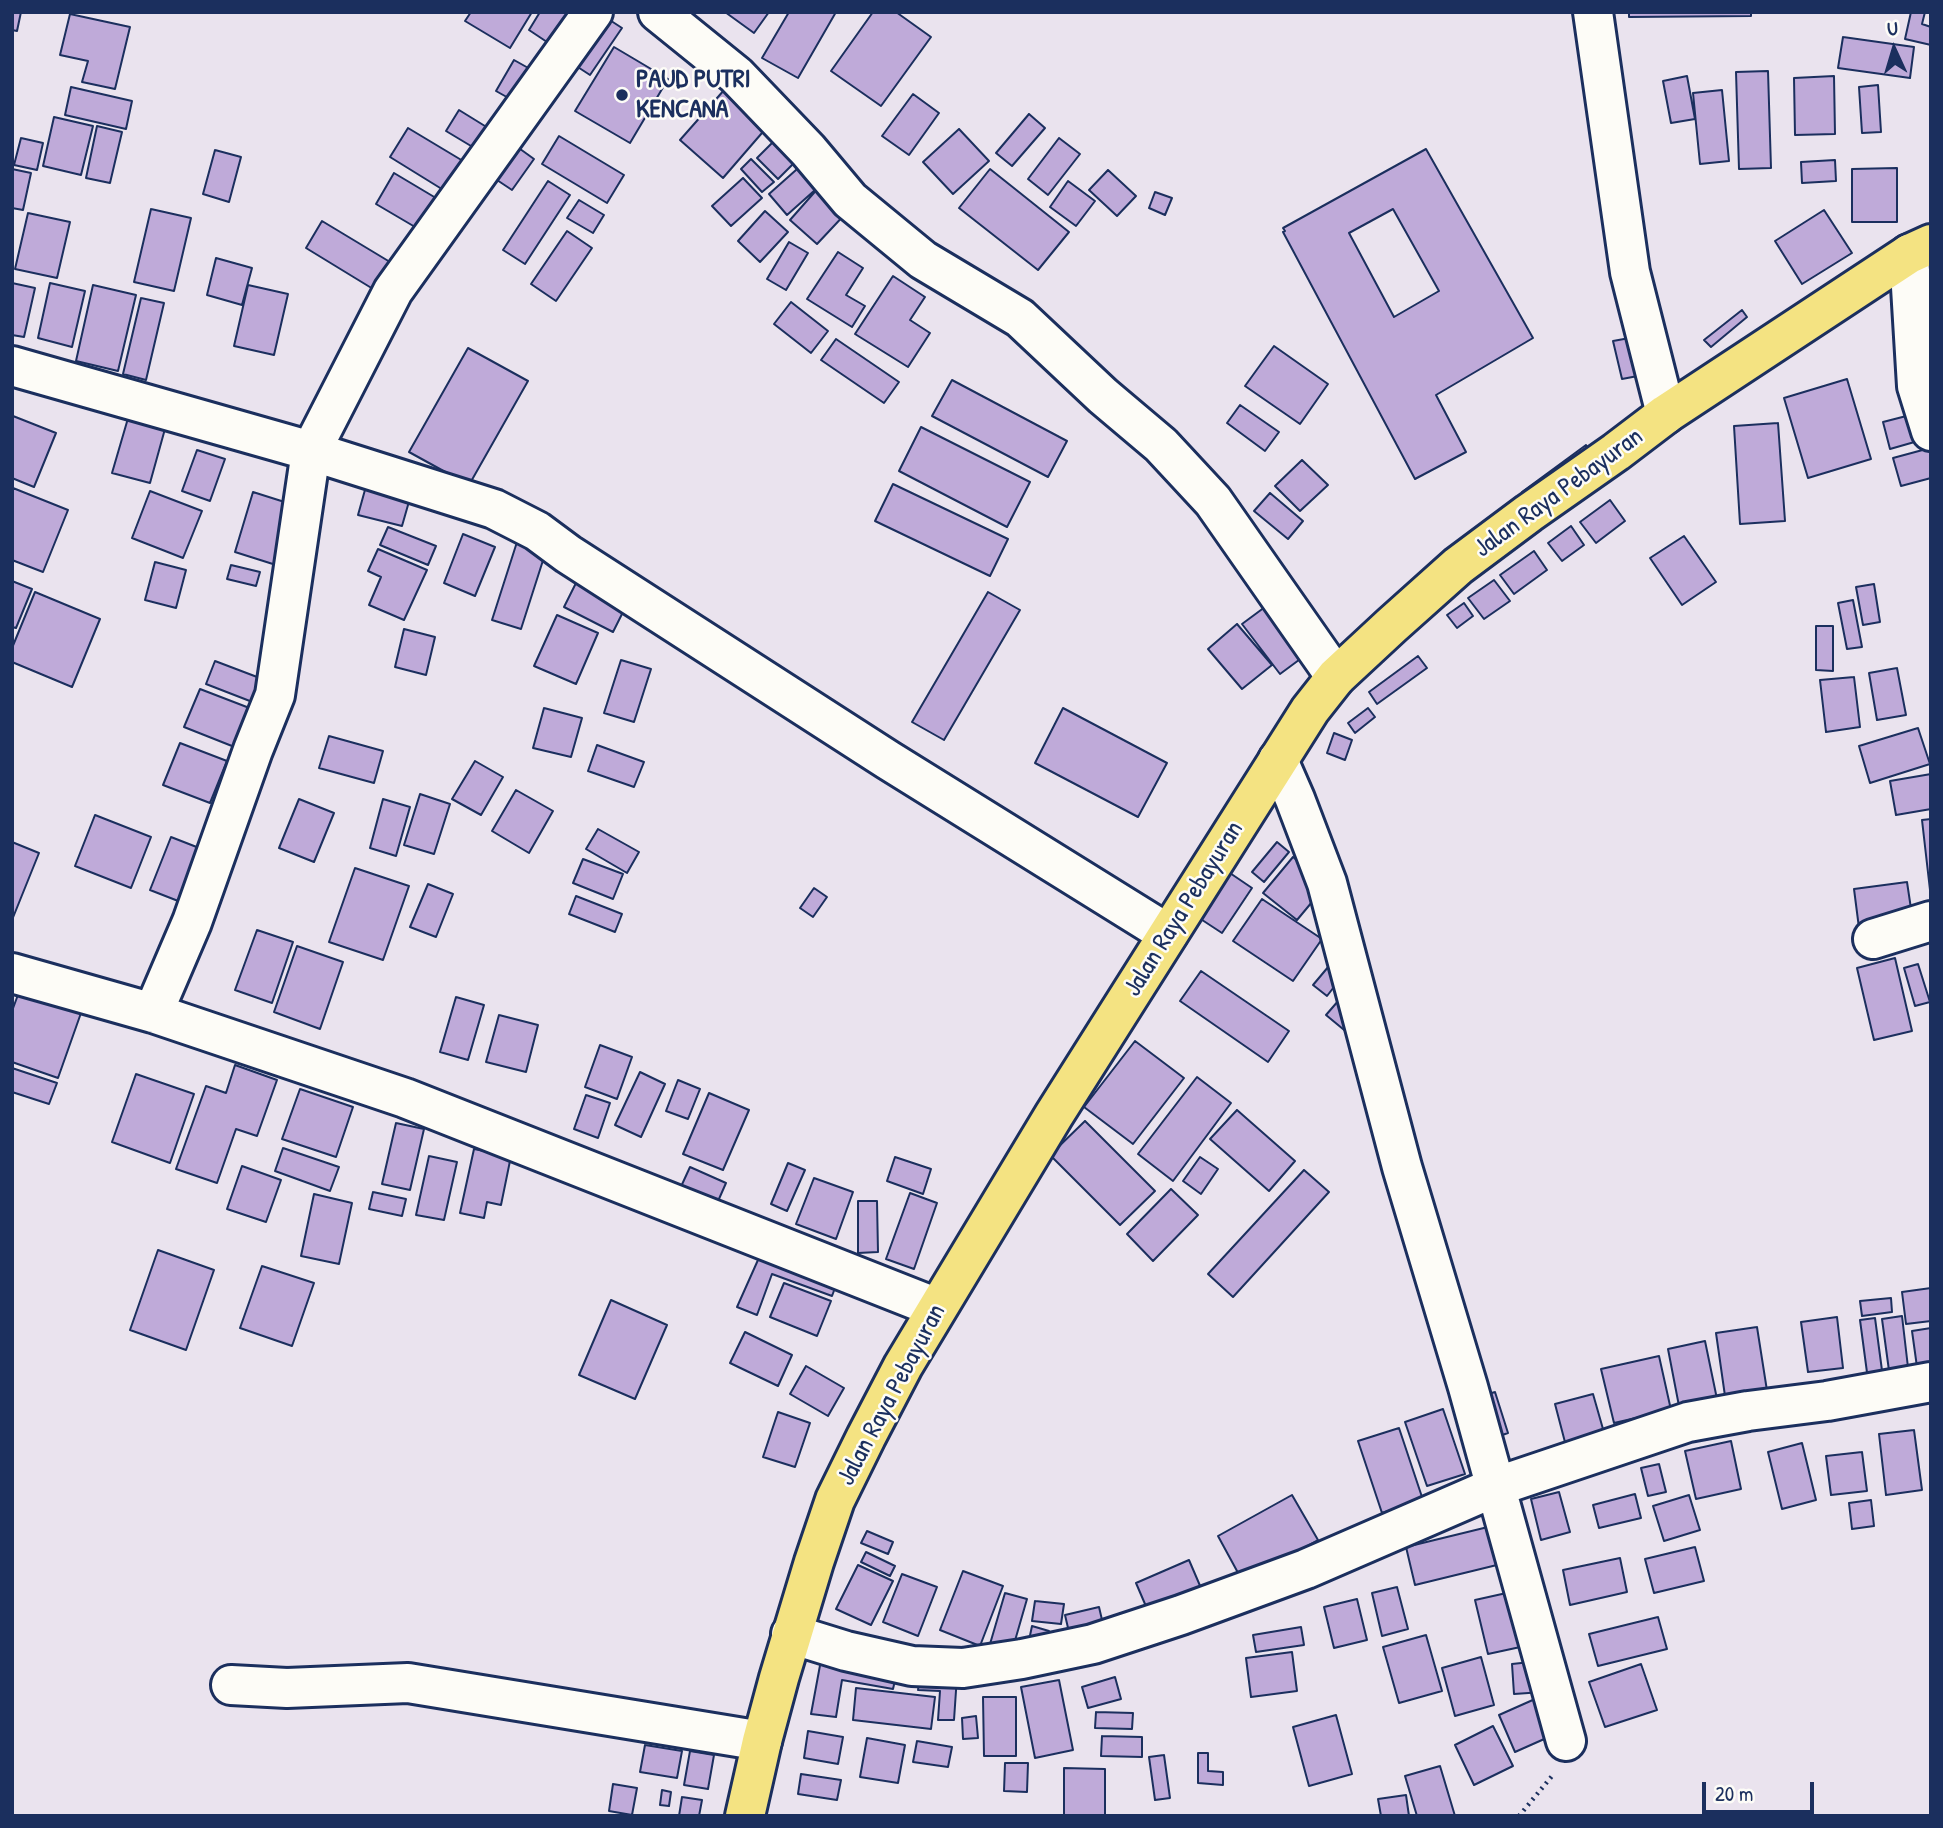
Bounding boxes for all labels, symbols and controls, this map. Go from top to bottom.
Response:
north arrow [1859,14,1929,84]
text: U [1886,15,1899,41]
place label: PAUD PUTRI KENCANA [636,64,751,126]
marker: PAUD PUTRI KENCANA [614,87,630,103]
street label: Jalan Raya Pebayuran [1469,421,1649,565]
street label: Jalan Raya Pebayuran [1118,816,1250,1002]
street label: Jalan Raya Pebayuran [831,1299,953,1491]
scale bar [1705,1769,1817,1813]
text: 20 m [1715,1779,1753,1808]

